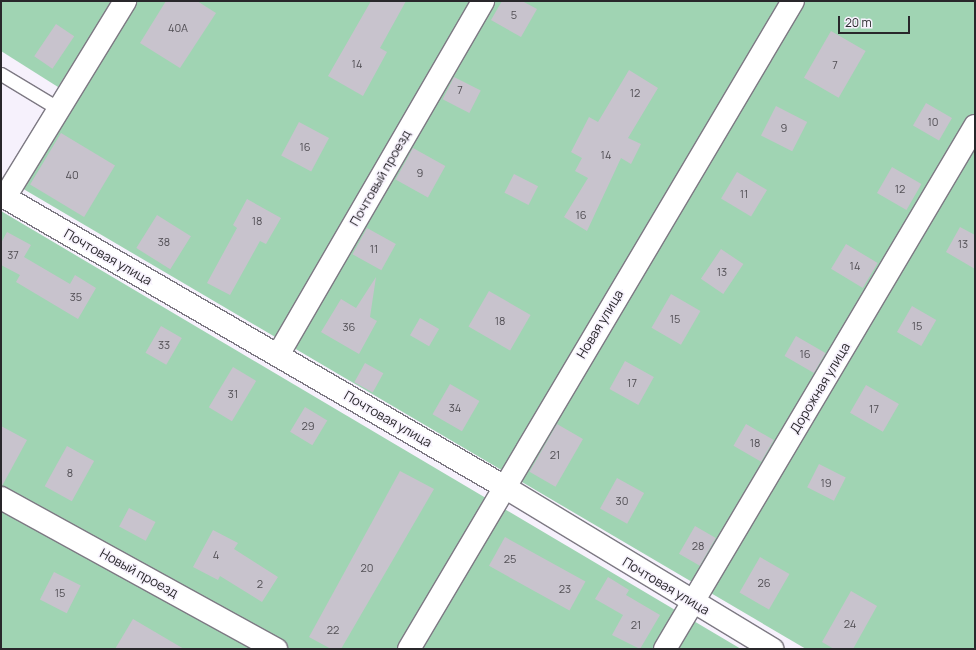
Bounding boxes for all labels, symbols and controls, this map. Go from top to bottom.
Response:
house number: 5 [511,8,517,22]
scale bar [840,8,912,34]
text: 20 m [845,14,872,31]
house number: 40А [168,21,188,35]
house number: 14 [352,57,362,71]
house number: 7 [832,58,838,72]
house number: 7 [457,83,463,97]
house number: 12 [630,86,640,100]
house number: 10 [928,115,938,129]
house number: 9 [781,121,787,135]
street label: Почтовый проезд [346,127,414,229]
house number: 16 [299,140,311,154]
house number: 14 [601,148,611,162]
house number: 9 [417,166,423,180]
house number: 40 [65,168,79,182]
house number: 12 [895,182,905,196]
house number: 11 [740,187,748,201]
house number: 16 [575,208,587,222]
house number: 18 [252,214,262,228]
street label: Почтовая улица [61,226,155,288]
house number: 38 [158,235,170,249]
house number: 13 [958,237,968,251]
house number: 11 [370,242,378,256]
house number: 37 [7,248,19,262]
house number: 14 [850,259,860,273]
house number: 13 [717,265,727,279]
street label: Новая улица [573,287,627,361]
house number: 35 [70,290,82,304]
house number: 15 [670,312,680,326]
house number: 18 [495,314,505,328]
house number: 15 [912,319,922,333]
house number: 36 [343,320,355,334]
house number: 33 [158,338,170,352]
street label: Дорожная улица [787,340,853,436]
house number: 16 [799,347,811,361]
house number: 17 [627,376,637,390]
house number: 31 [228,387,238,401]
street label: Почтовая улица [341,388,435,450]
house number: 34 [449,401,461,415]
house number: 17 [869,402,879,416]
house number: 29 [301,419,315,433]
house number: 18 [750,436,760,450]
house number: 21 [550,448,560,462]
house number: 8 [67,466,73,480]
house number: 19 [820,476,832,490]
house number: 30 [616,494,628,508]
house number: 28 [692,539,704,553]
street label: Новый проезд [97,545,181,601]
house number: 4 [213,548,219,562]
house number: 25 [504,552,516,566]
street label: Почтовая улица [620,554,712,618]
house number: 20 [361,561,373,575]
house number: 26 [757,576,771,590]
house number: 2 [257,577,263,591]
house number: 23 [559,582,571,596]
house number: 15 [55,586,65,600]
house number: 24 [844,617,856,631]
house number: 21 [631,618,641,632]
house number: 22 [327,623,339,637]

